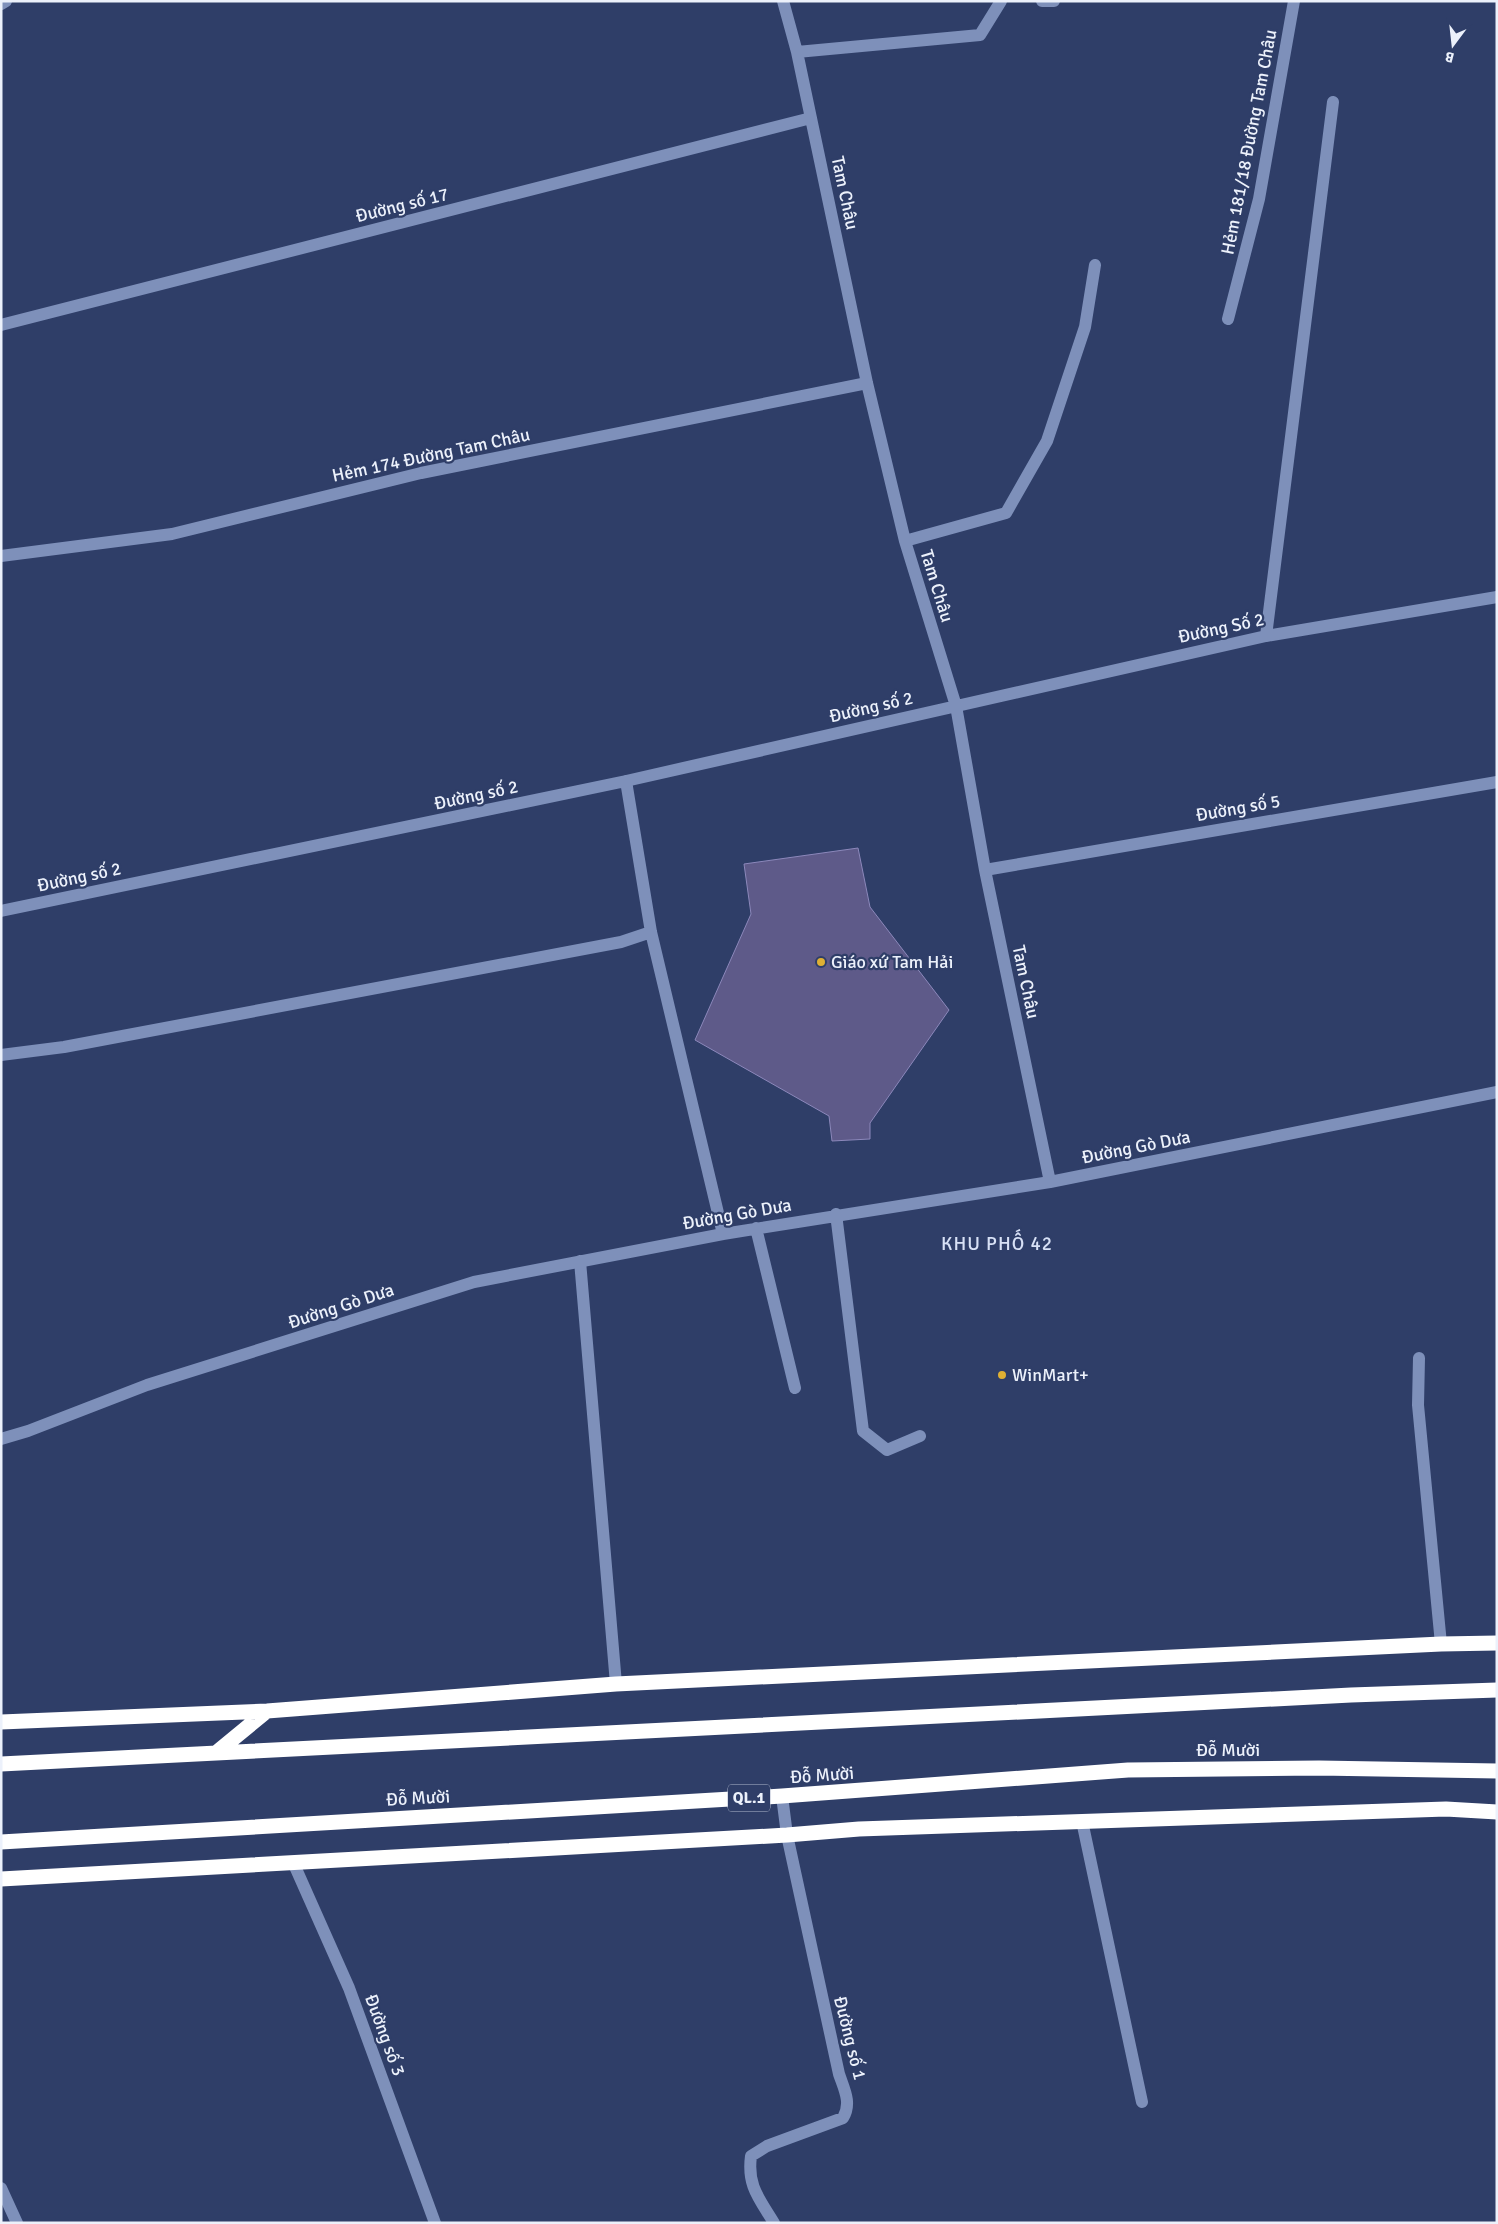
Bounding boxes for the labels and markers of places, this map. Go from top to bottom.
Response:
place label: Giáo xứ Tam Hải [831,951,953,973]
marker: Giáo xứ Tam Hải [815,956,827,968]
place label: WinMart+ [1012,1364,1089,1386]
marker: WinMart+ [996,1369,1008,1381]

